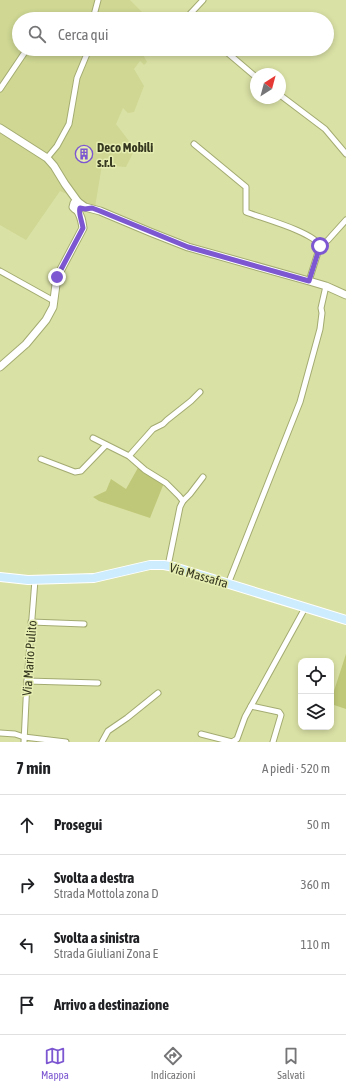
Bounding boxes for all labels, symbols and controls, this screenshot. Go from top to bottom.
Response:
search box [12,12,334,56]
icon: search [26,23,48,45]
text: Cerca qui [58,26,108,43]
north arrow [250,68,286,104]
place label: Deco Mobili s.r.l. [97,140,153,170]
building icon: Deco Mobili s.r.l. [74,144,94,164]
route start [311,237,329,255]
route end [48,268,66,286]
street label: Via Massafra [168,560,230,591]
street label: Via Mario Pulito [19,620,40,696]
map controls [298,658,334,730]
button: locate [298,658,334,694]
button: layers [298,694,334,730]
text: 7 min [16,758,51,778]
text: A piedi · 520 m [262,761,330,776]
icon: ahead [16,814,38,836]
text: Prosegui [54,816,102,833]
text: 50 m [307,817,330,832]
text: Svolta a destra [54,869,134,886]
icon: right [16,874,38,896]
text: 360 m [301,877,330,892]
text: Strada Mottola zona D [54,886,158,901]
text: Svolta a sinistra [54,929,140,946]
icon: left [16,934,38,956]
text: 110 m [301,937,330,952]
text: Strada Giuliani Zona E [54,946,158,961]
icon: arrive [16,994,38,1016]
text: Arrivo a destinazione [54,996,169,1013]
tab: Mappa [41,1045,69,1081]
tab: Indicazioni [151,1045,195,1081]
tab: Salvati [277,1045,305,1081]

